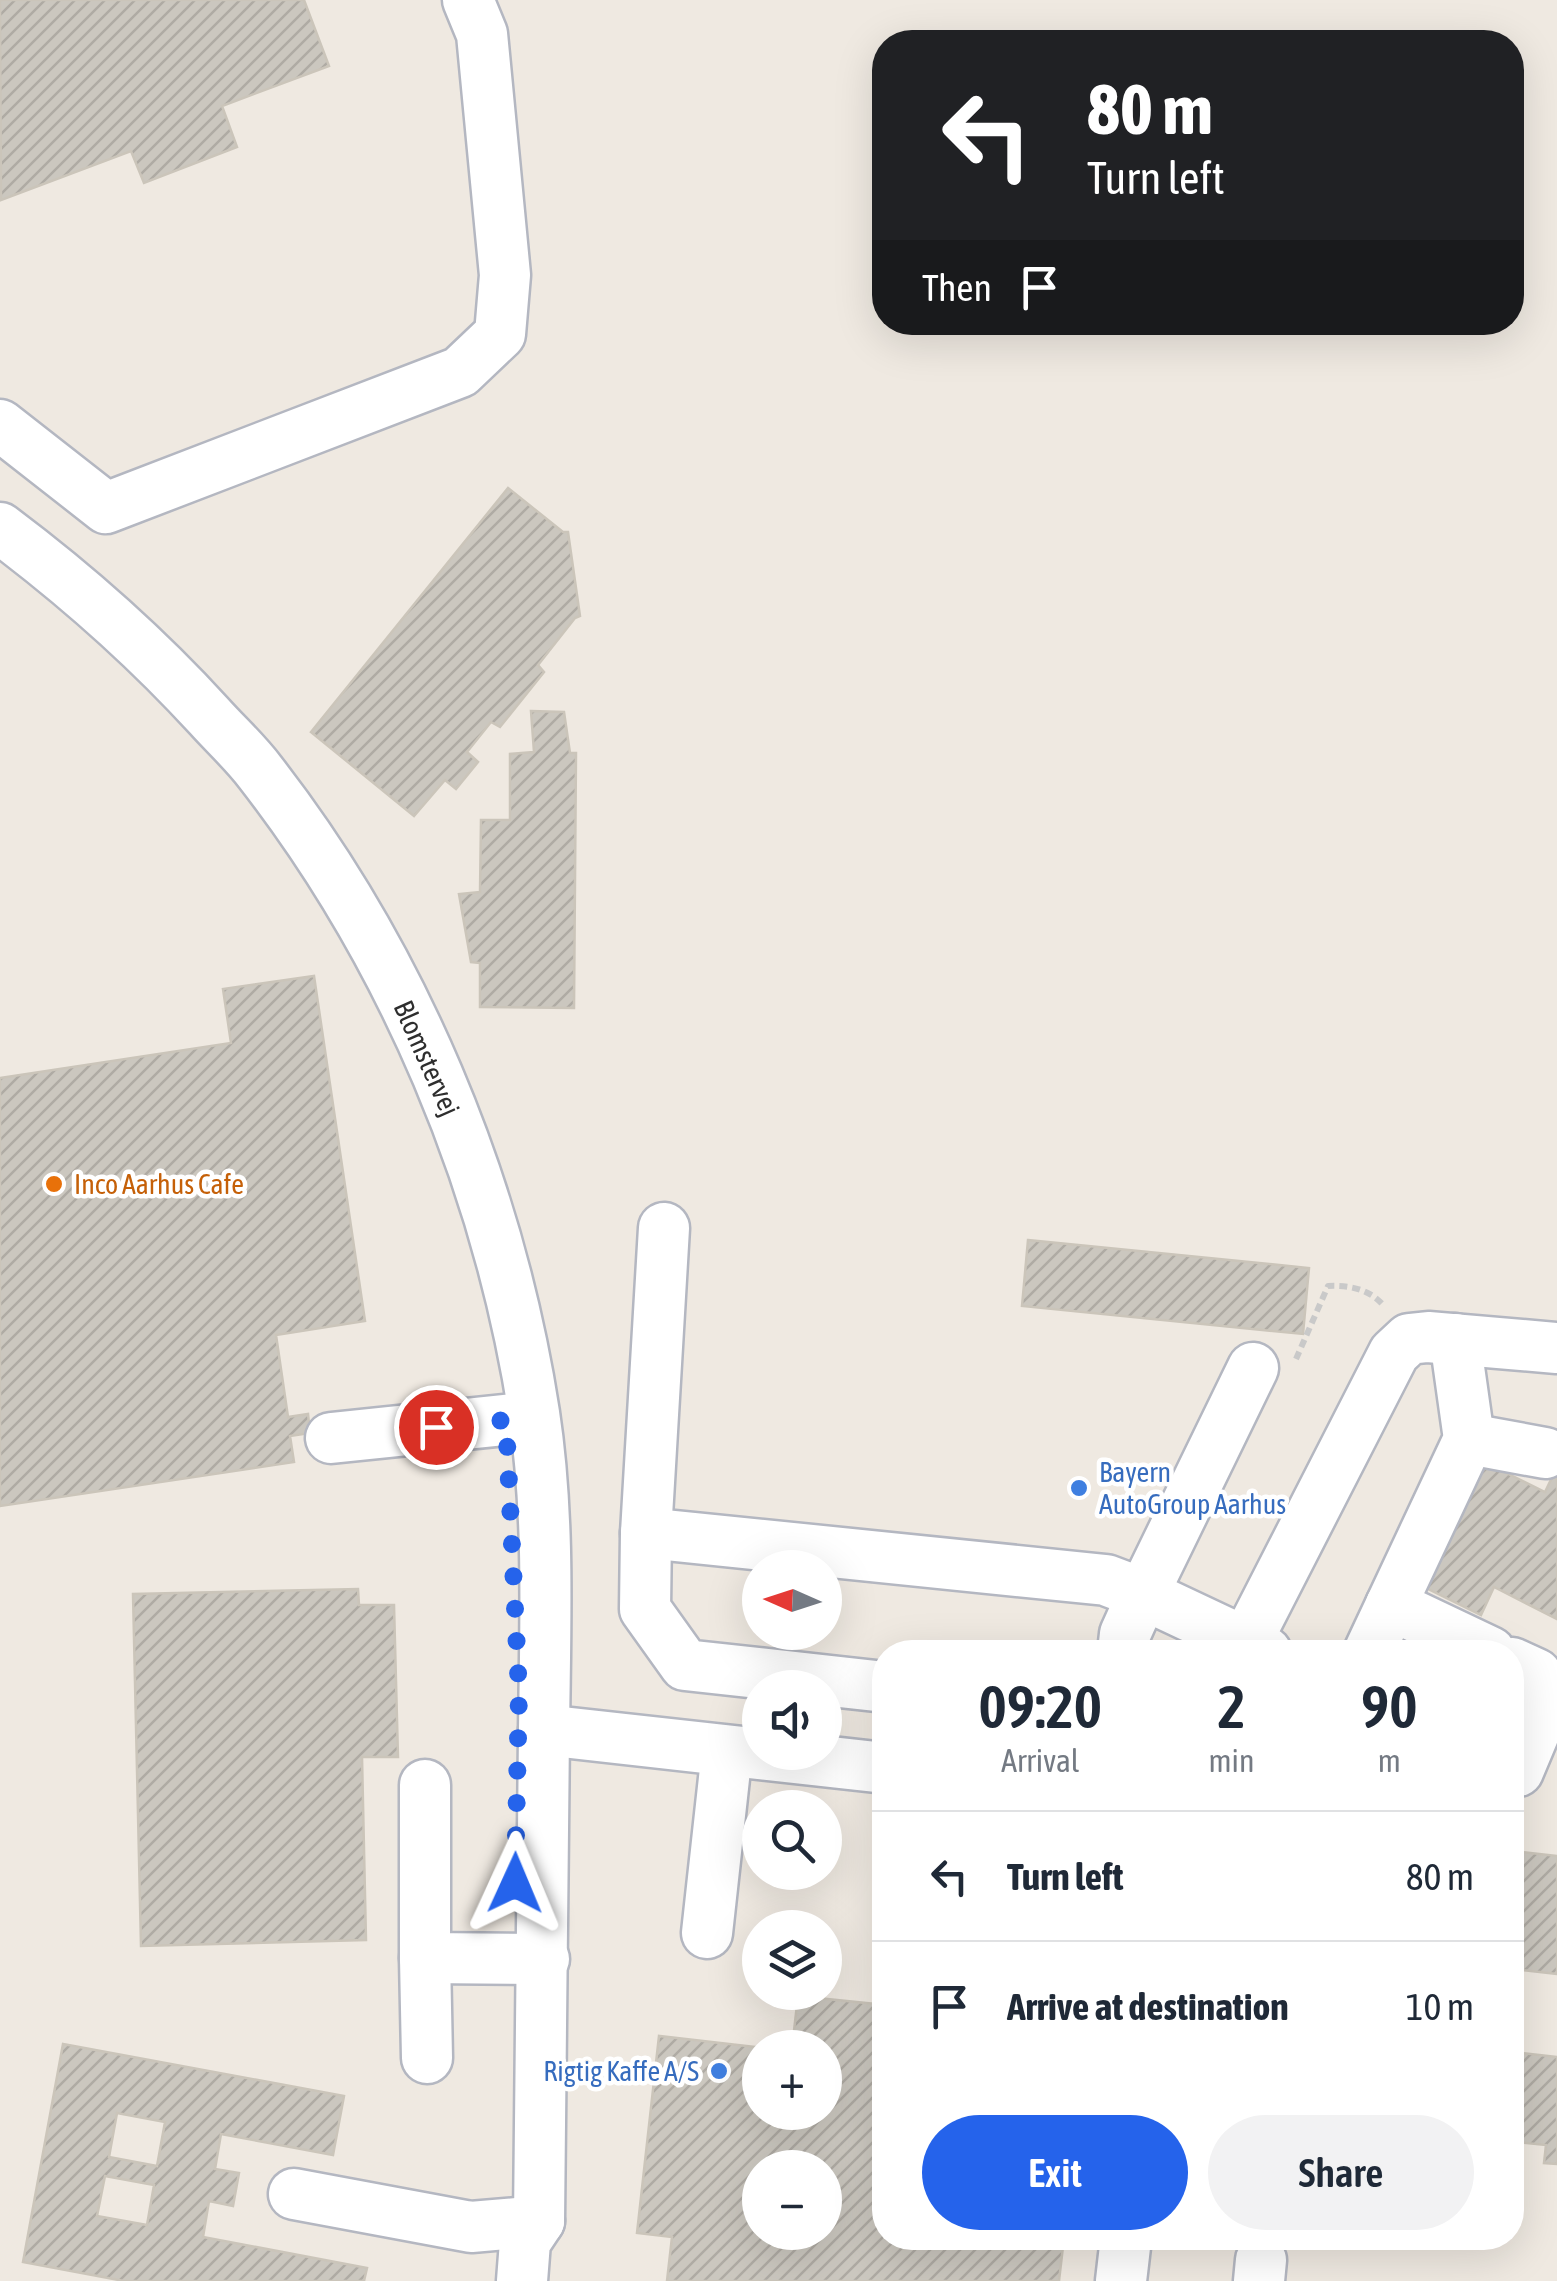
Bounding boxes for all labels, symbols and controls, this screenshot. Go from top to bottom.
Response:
text: 80 m [1087,69,1213,149]
icon: left [922,70,1052,200]
text: Turn left [1087,152,1225,204]
icon: arrive [1012,260,1067,315]
text: Then [922,266,992,309]
street label: Blomstervej [387,995,467,1121]
place label: Inco Aarhus Cafe [74,1168,244,1200]
marker: Inco Aarhus Cafe [43,1173,65,1195]
pin [394,1385,479,1470]
icon: arrive [409,1400,464,1455]
place label: Bayern AutoGroup Aarhus [1099,1456,1286,1520]
marker: Bayern AutoGroup Aarhus [1068,1477,1090,1499]
north arrow [742,1550,842,1650]
map controls [742,1550,842,2250]
button: sound [742,1670,842,1770]
text: 09:20 [979,1672,1102,1741]
text: 2 [1217,1672,1246,1741]
text: 90 [1361,1672,1417,1741]
text: Arrival [1001,1742,1079,1779]
text: min [1209,1742,1255,1779]
text: m [1378,1742,1401,1779]
button: search [742,1790,842,1890]
position arrow [463,1831,567,1935]
icon: left [922,1849,977,1904]
text: Turn left [1007,1855,1123,1898]
text: 80 m [1406,1855,1474,1898]
button: layers [742,1910,842,2010]
icon: arrive [922,1979,977,2034]
text: Arrive at destination [1007,1985,1289,2028]
text: 10 m [1406,1985,1474,2028]
button: + [742,2030,842,2130]
place label: Rigtig Kaffe A/S [543,2055,699,2087]
marker: Rigtig Kaffe A/S [708,2060,730,2082]
button: Exit [922,2115,1188,2230]
button: Share [1208,2115,1474,2230]
button: − [742,2150,842,2250]

